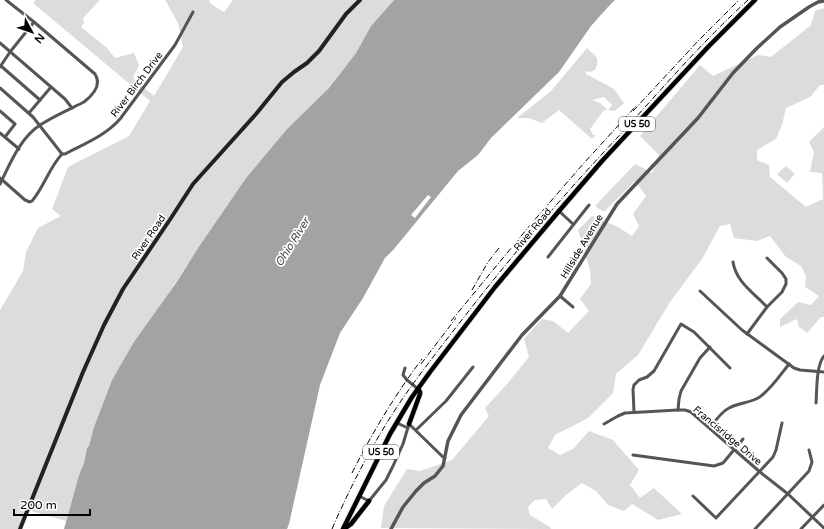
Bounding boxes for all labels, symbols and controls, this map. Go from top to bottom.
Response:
north arrow [12,12,52,52]
text: N [31,31,47,46]
street label: River Birch Drive [108,49,165,120]
road number: US 50 [619,117,655,131]
street label: River Road [511,206,554,253]
street label: Hillside Avenue [558,212,606,281]
street label: River Road [129,213,168,262]
water label: Ohio River [272,214,313,269]
street label: Francisridge Drive [691,404,764,468]
road number: US 50 [363,445,399,459]
scale bar [14,491,90,517]
text: 200 m [20,498,57,512]

